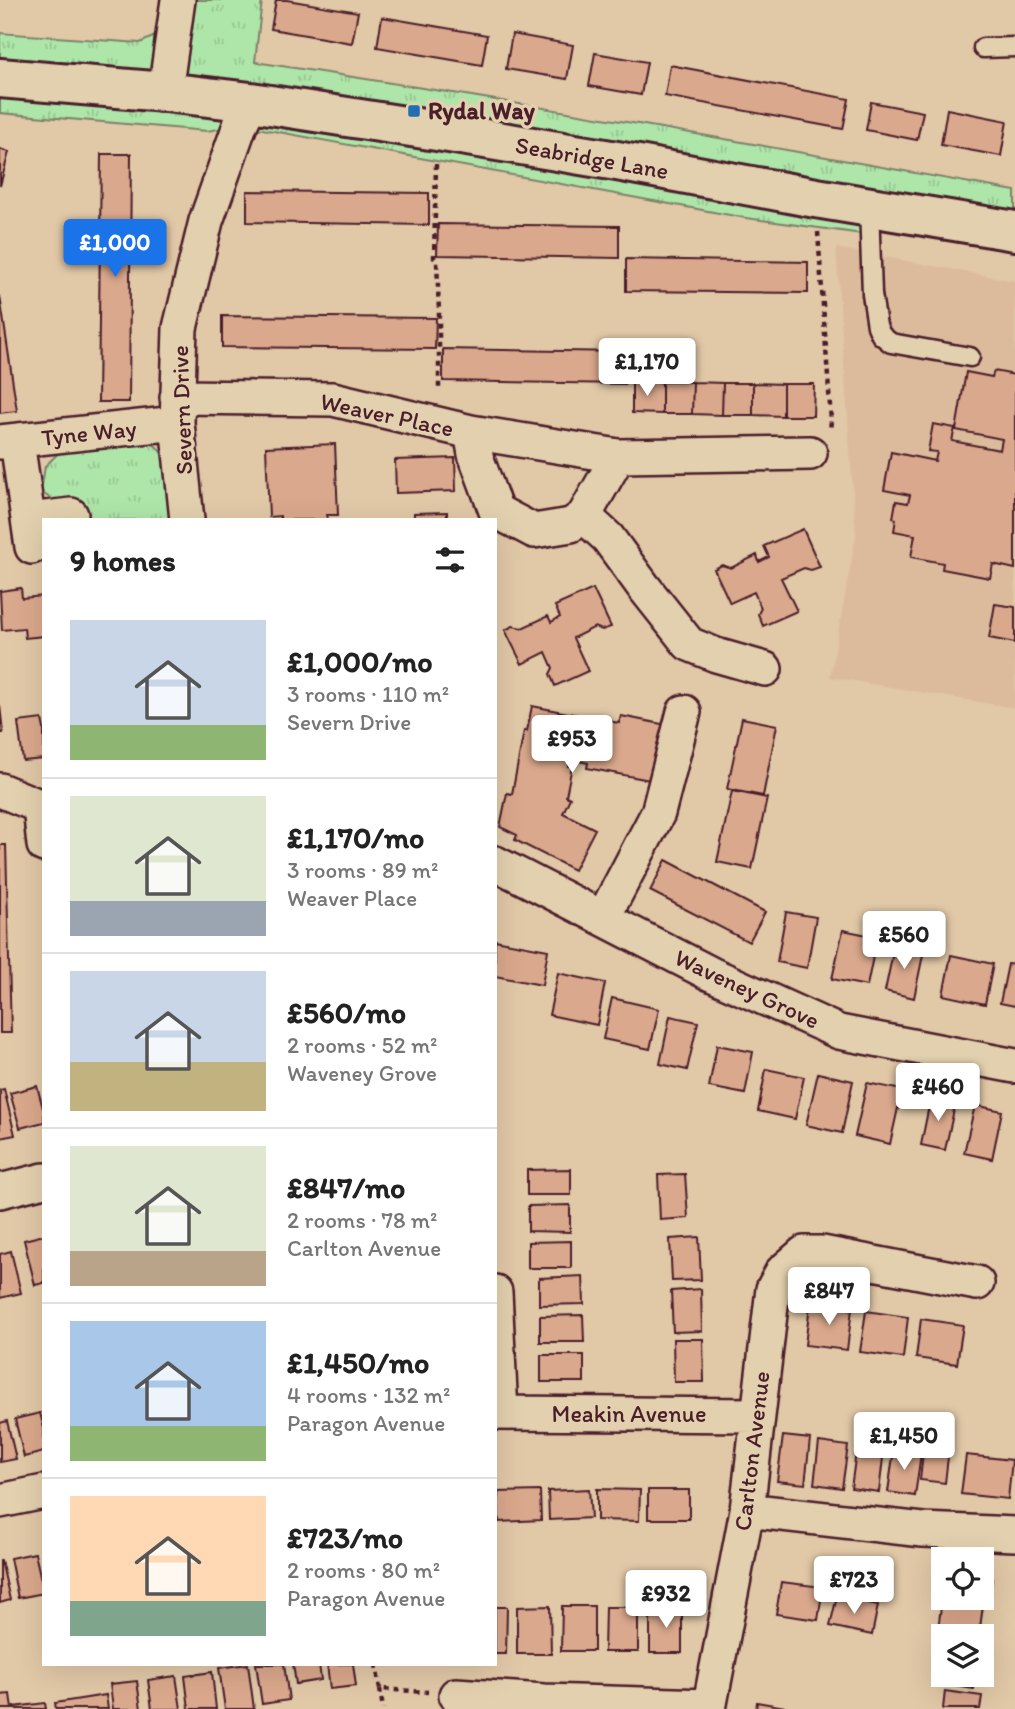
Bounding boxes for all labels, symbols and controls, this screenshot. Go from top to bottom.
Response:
place label: Rydal Way [428,96,535,126]
marker: Rydal Way [406,103,422,119]
street label: Seabridge Lane [513,130,671,185]
pin: £1,000 [58,219,172,279]
text: £1,000 [80,228,150,256]
pin: £1,170 [590,338,704,398]
street label: Severn Drive [165,345,198,475]
text: £1,170 [615,347,679,375]
street label: Weaver Place [318,386,457,443]
street label: Tyne Way [40,413,139,452]
icon: filters [431,541,469,579]
text: 9 homes [70,542,176,579]
text: £1,000/mo [287,643,433,680]
icon: home [126,648,210,732]
text: 3 rooms · 110 m² [287,680,449,708]
text: Severn Drive [287,708,411,736]
pin: £953 [531,716,613,775]
text: £953 [548,724,596,752]
text: £1,170/mo [287,819,424,856]
icon: home [126,824,210,908]
text: 3 rooms · 89 m² [287,856,438,884]
text: Weaver Place [287,884,417,912]
pin: £560 [863,912,945,971]
text: £560 [879,920,929,948]
street label: Waveney Grove [670,942,824,1035]
text: £560/mo [287,994,406,1031]
icon: home [126,999,210,1083]
text: 2 rooms · 52 m² [287,1031,437,1059]
text: Waveney Grove [287,1059,437,1087]
pin: £460 [897,1064,979,1123]
text: £460 [912,1072,964,1100]
text: £847/mo [287,1169,405,1206]
icon: home [126,1174,210,1258]
text: 2 rooms · 78 m² [287,1206,437,1234]
text: Carlton Avenue [287,1234,441,1262]
pin: £847 [788,1268,870,1327]
text: £847 [804,1276,854,1304]
text: £1,450/mo [287,1344,429,1381]
icon: home [126,1349,210,1433]
street label: Carlton Avenue [727,1369,776,1532]
text: 4 rooms · 132 m² [287,1381,450,1409]
street label: Meakin Avenue [552,1399,706,1428]
text: Paragon Avenue [287,1409,445,1437]
pin: £1,450 [847,1412,961,1472]
text: £1,450 [870,1421,938,1449]
text: £723/mo [287,1519,403,1556]
icon: home [126,1524,210,1608]
map controls [931,1547,994,1687]
button: locate [931,1547,994,1610]
text: 2 rooms · 80 m² [287,1556,440,1584]
pin: £723 [813,1556,895,1616]
text: £723 [830,1565,878,1593]
pin: £932 [625,1570,707,1630]
text: £932 [642,1579,690,1607]
text: Paragon Avenue [287,1584,445,1612]
button: layers [931,1624,994,1687]

